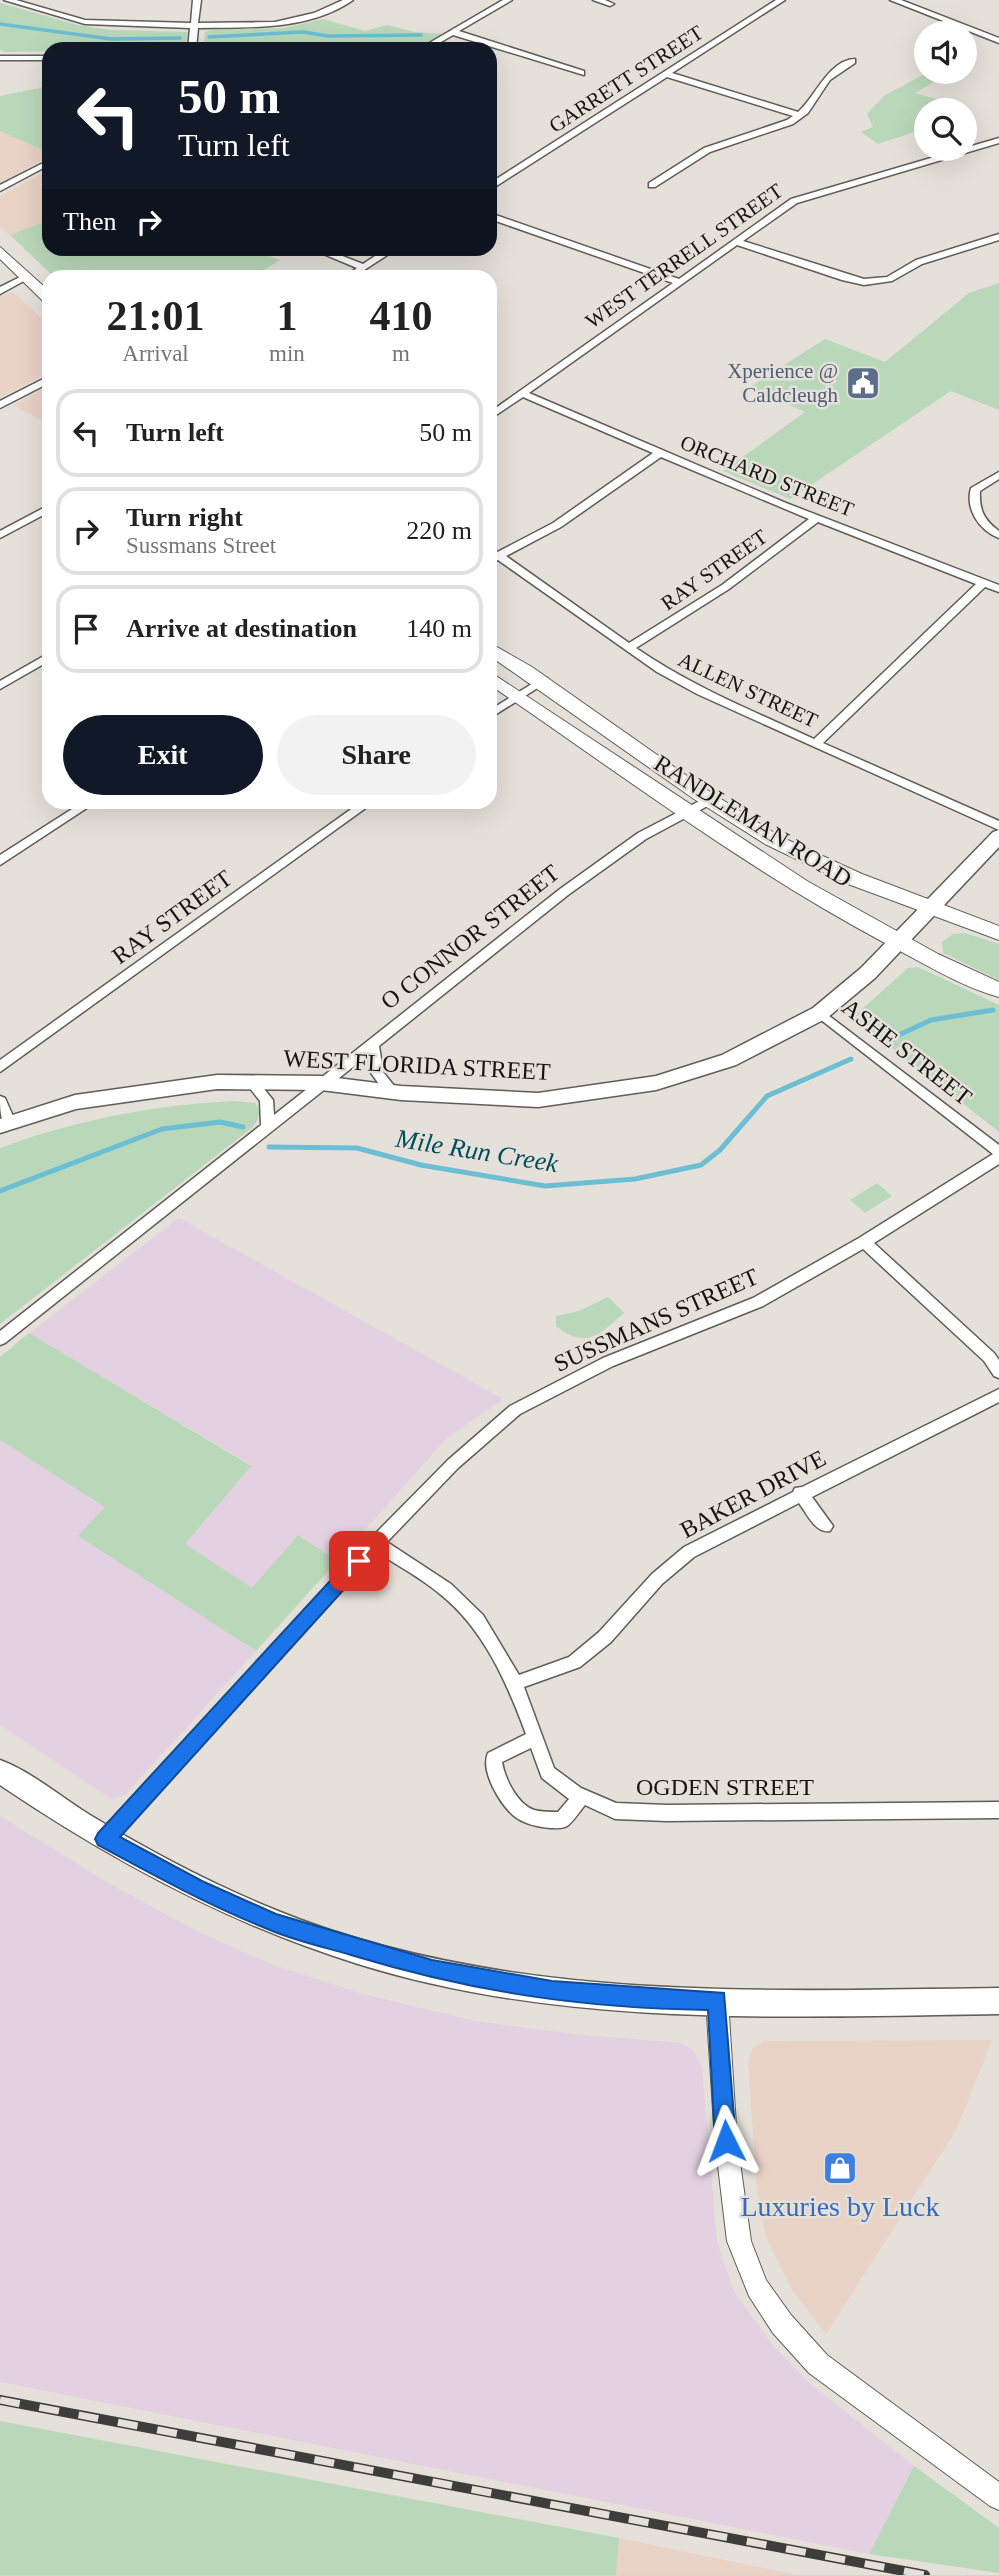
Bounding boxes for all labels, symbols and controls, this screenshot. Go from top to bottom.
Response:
street label: GARRETT STREET [545,20,708,138]
map controls [914,21,977,161]
button: sound [914,21,977,84]
text: 50 m [178,69,280,124]
icon: left [63,70,154,161]
button: search [914,98,977,161]
text: Turn left [178,127,290,163]
street label: WEST TERRELL STREET [581,179,787,333]
icon: right [130,203,168,241]
text: Then [63,207,116,236]
text: 21:01 [107,293,205,339]
text: 1 [276,293,297,339]
text: 410 [369,293,432,339]
text: Arrival [122,341,189,366]
text: min [269,341,305,366]
text: m [392,341,410,366]
place label: Xperience @ Caldcleugh [727,359,838,407]
public building icon: Xperience @ Caldcleugh [844,364,882,402]
icon: left [67,414,105,452]
text: Turn left [126,418,224,447]
text: 50 m [419,418,472,447]
street label: ORCHARD STREET [677,430,857,522]
text: Turn right [126,503,243,532]
icon: right [67,512,105,550]
text: 220 m [406,516,472,545]
street label: RAY STREET [656,525,772,615]
text: Sussmans Street [126,533,276,558]
icon: arrive [67,610,105,648]
text: Arrive at destination [126,614,357,643]
text: 140 m [406,614,472,643]
street label: ALLEN STREET [674,647,822,733]
button: Exit [63,715,263,795]
button: Share [277,715,476,795]
street label: RANDLEMAN ROAD [650,750,856,892]
street label: O CONNOR STREET [376,859,564,1015]
street label: RAY STREET [107,865,237,969]
street label: ASHE STREET [837,994,977,1111]
street label: WEST FLORIDA STREET [283,1045,552,1085]
water label: Mile Run Creek [393,1124,561,1178]
street label: SUSSMANS STREET [550,1263,762,1377]
street label: BAKER DRIVE [676,1445,830,1543]
pin [329,1531,389,1591]
icon: arrive [340,1542,378,1580]
street label: OGDEN STREET [636,1774,814,1800]
position arrow [689,2104,763,2178]
shop icon: Luxuries by Luck [821,2149,859,2187]
place label: Luxuries by Luck [740,2191,940,2222]

